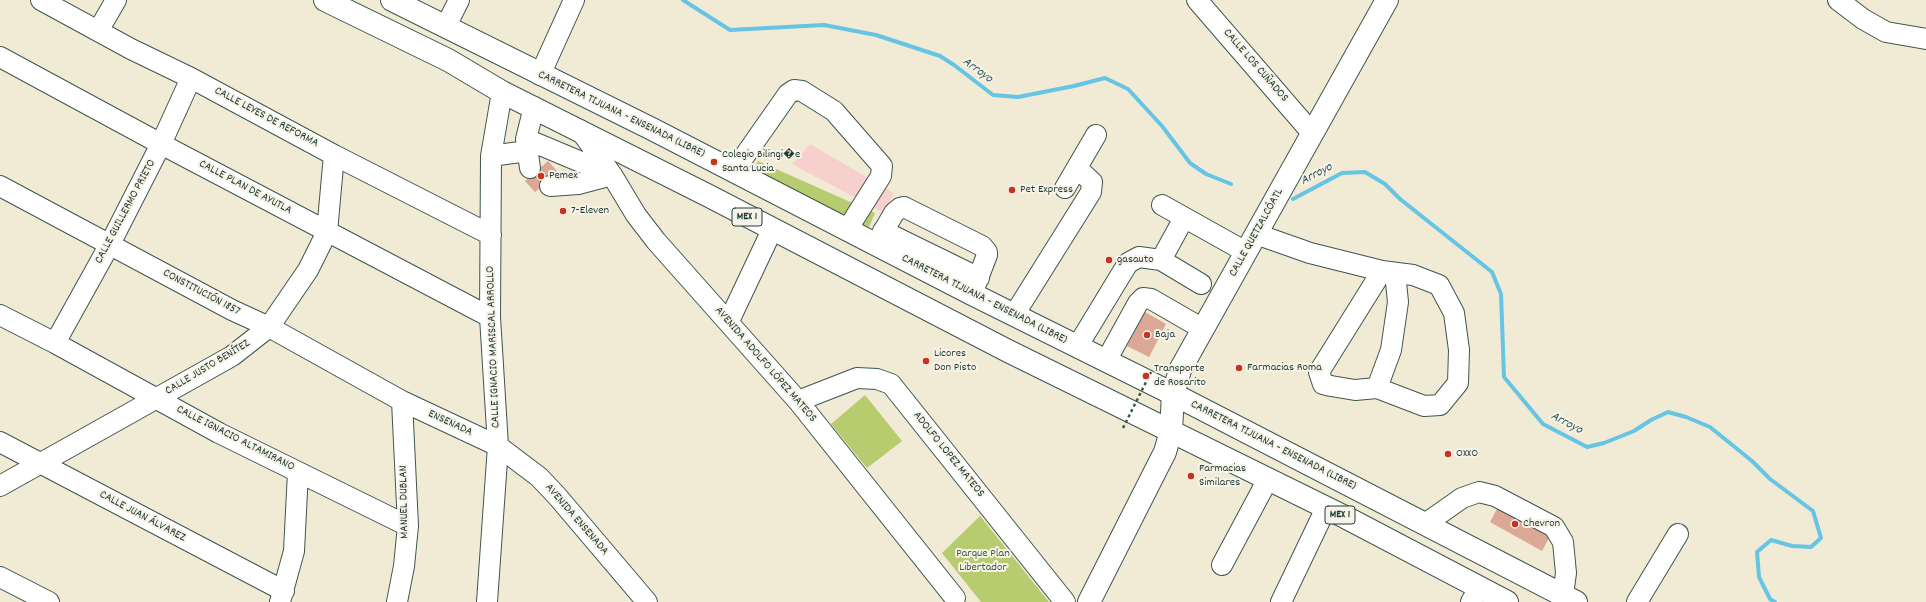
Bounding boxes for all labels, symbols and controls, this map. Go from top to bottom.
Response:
street label: CALLE LOS CUÑADOS [1219,26,1291,106]
water label: Arroyo [959,55,995,87]
street label: CARRETERA TIJUANA - ENSENADA (LIBRE) [535,68,707,162]
street label: CALLE LEYES DE REFORMA [211,84,321,152]
place label: Colegio Bilingi�e Santa Lucia [722,148,800,176]
street label: CALLE GUILLERMO PRIETO [92,157,160,267]
street label: CALLE PLAN DE AYUTLA [196,157,294,219]
marker: Colegio Bilingi�e Santa Lucia [709,157,719,167]
water label: Arroyo [1299,160,1335,190]
place label: Pemex [549,169,578,183]
marker: Pemex [536,171,546,181]
place label: Pet Express [1020,183,1073,197]
marker: Pet Express [1007,185,1017,195]
street label: CALLE QUETZALCÓATL [1227,186,1287,280]
place label: 7-Eleven [571,204,609,218]
marker: 7-Eleven [558,206,568,216]
road number: MEX 1 [732,208,762,226]
street label: CARRETERA TIJUANA - ENSENADA (LIBRE) [899,252,1069,348]
place label: gasauto [1117,253,1154,267]
marker: gasauto [1104,255,1114,265]
street label: CALLE IGNACIO MARISCAL ARROLLO [484,266,504,428]
street label: CONSTITUCIÓN 1857 [160,267,242,319]
street label: AVENIDA ADOLFO LÓPEZ MATEOS [711,304,819,426]
place label: Baja [1155,328,1175,342]
marker: Baja [1142,330,1152,340]
street label: CALLE JUSTO BENÍTEZ [163,337,253,399]
place label: Licores Don Pisto [934,347,976,375]
marker: Licores Don Pisto [921,356,931,366]
place label: Farmacias Roma [1247,361,1322,375]
place label: Transporte de Rosarito [1154,362,1206,390]
marker: Farmacias Roma [1234,363,1244,373]
marker: Transporte de Rosarito [1141,371,1151,381]
street label: CARRETERA TIJUANA - ENSENADA (LIBRE) [1188,398,1358,494]
street label: CALLE IGNACIO ALTAMIRANO [173,403,297,475]
street label: ENSENADA [426,407,474,441]
street label: ADOLFO LOPEZ MATEOS [909,409,987,501]
water label: Arroyo [1548,409,1584,439]
place label: OXXO [1456,447,1478,461]
marker: OXXO [1443,449,1453,459]
place label: Farmacias Similares [1199,462,1246,490]
street label: MANUEL DUBLAN [397,465,413,539]
marker: Farmacias Similares [1186,471,1196,481]
street label: AVENIDA ENSENADA [541,481,611,559]
street label: CALLE JUAN ÁLVAREZ [96,488,188,546]
road number: MEX 1 [1325,506,1355,524]
place label: Chevron [1523,517,1560,531]
marker: Chevron [1510,519,1520,529]
park label: Parque Plan Libertador [956,547,1010,575]

